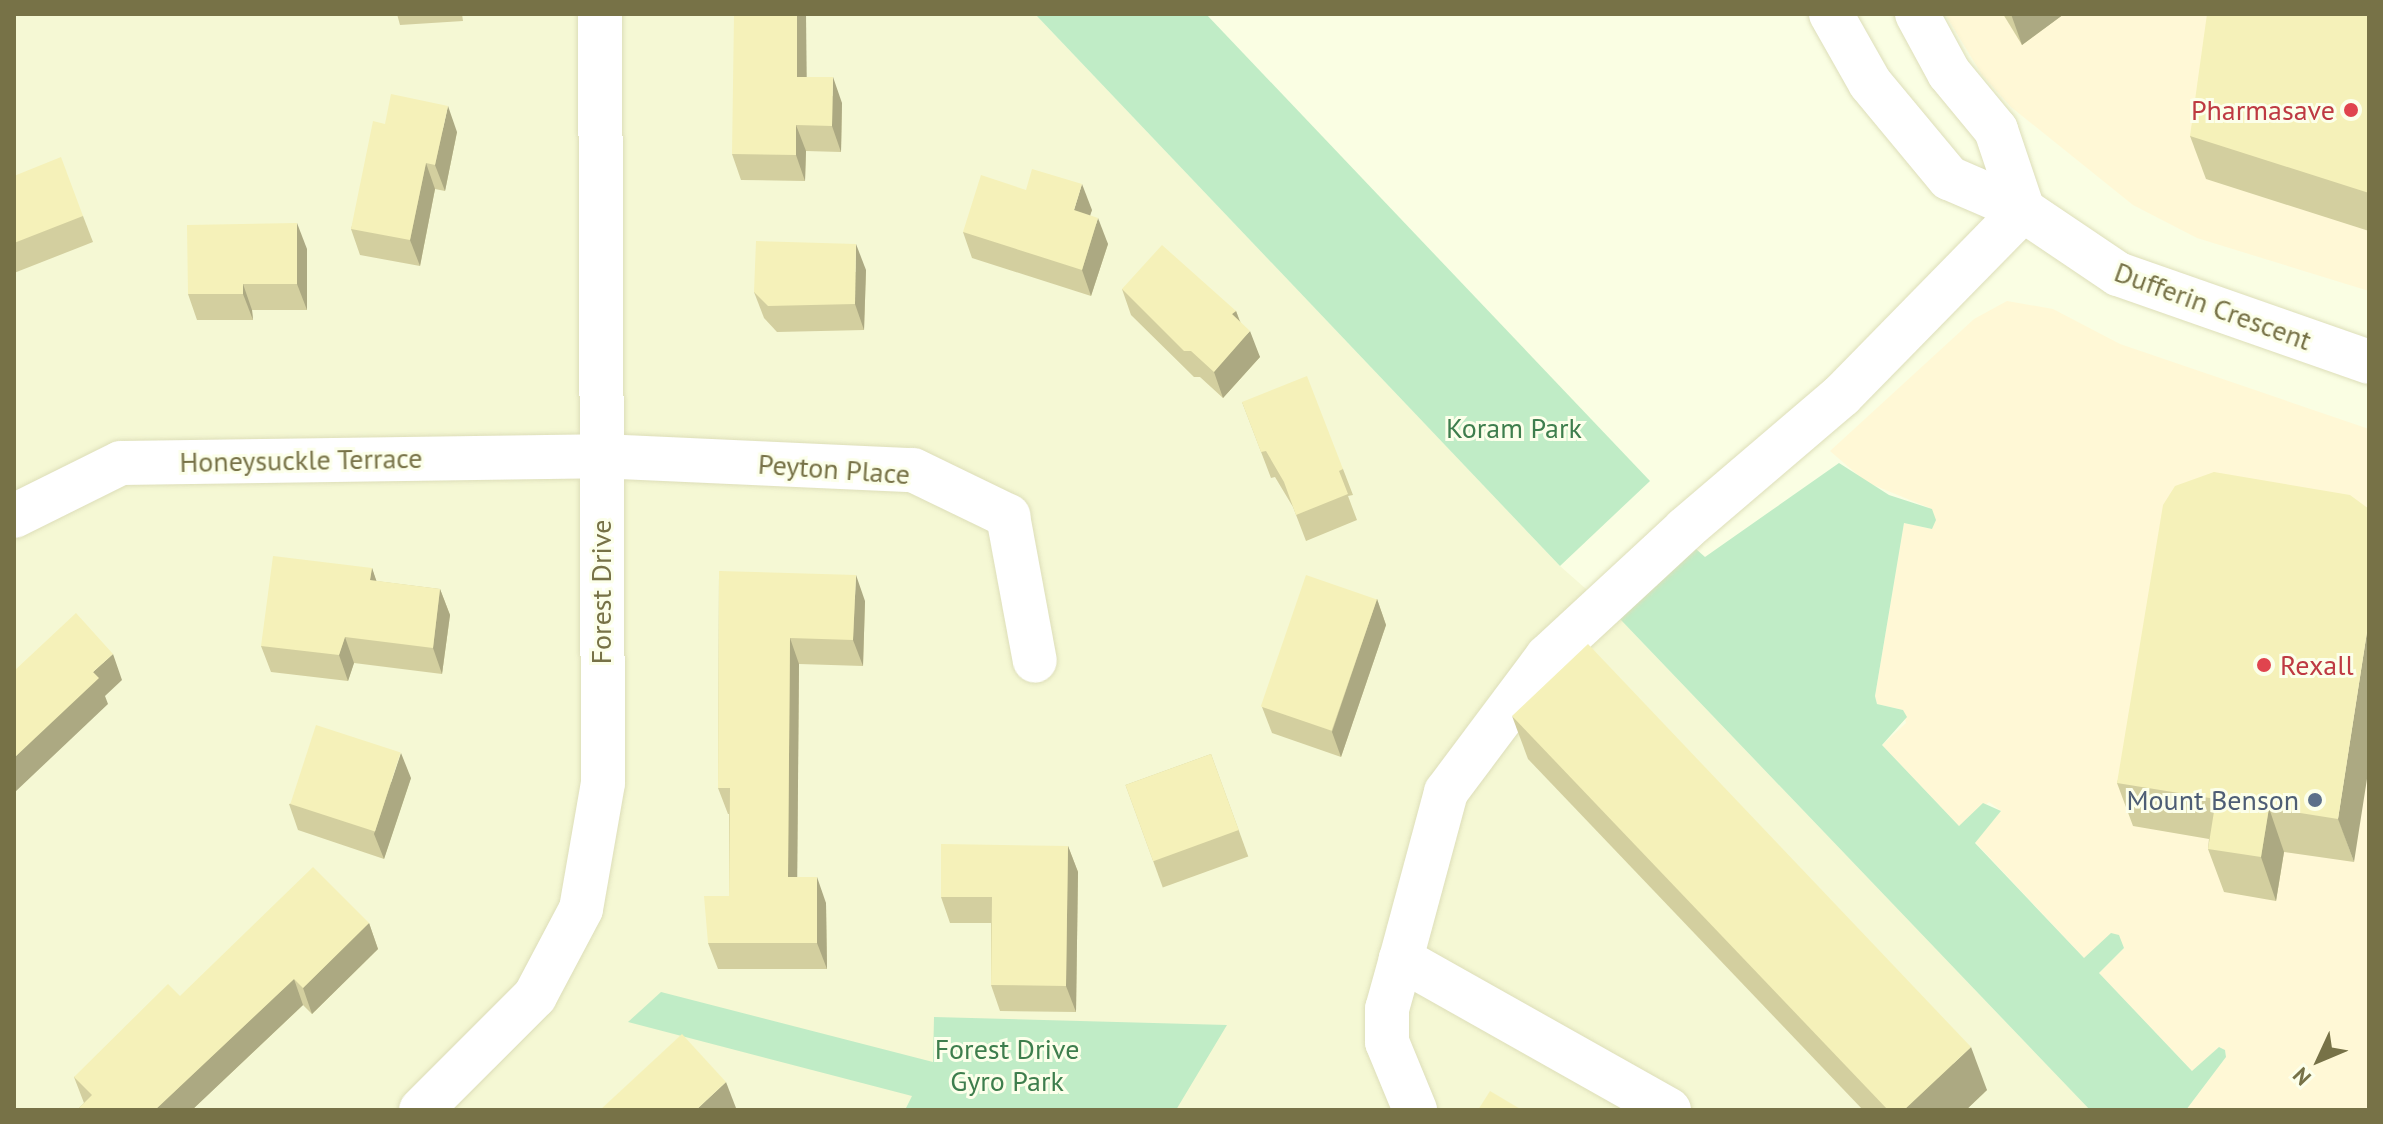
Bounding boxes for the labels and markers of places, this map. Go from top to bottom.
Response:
place label: Pharmasave [2191,93,2335,127]
marker: Pharmasave [2342,101,2360,119]
place label: Rexall [2280,648,2354,682]
marker: Rexall [2255,656,2273,674]
place label: Mount Benson [2126,783,2299,817]
marker: Mount Benson [2306,791,2324,809]

